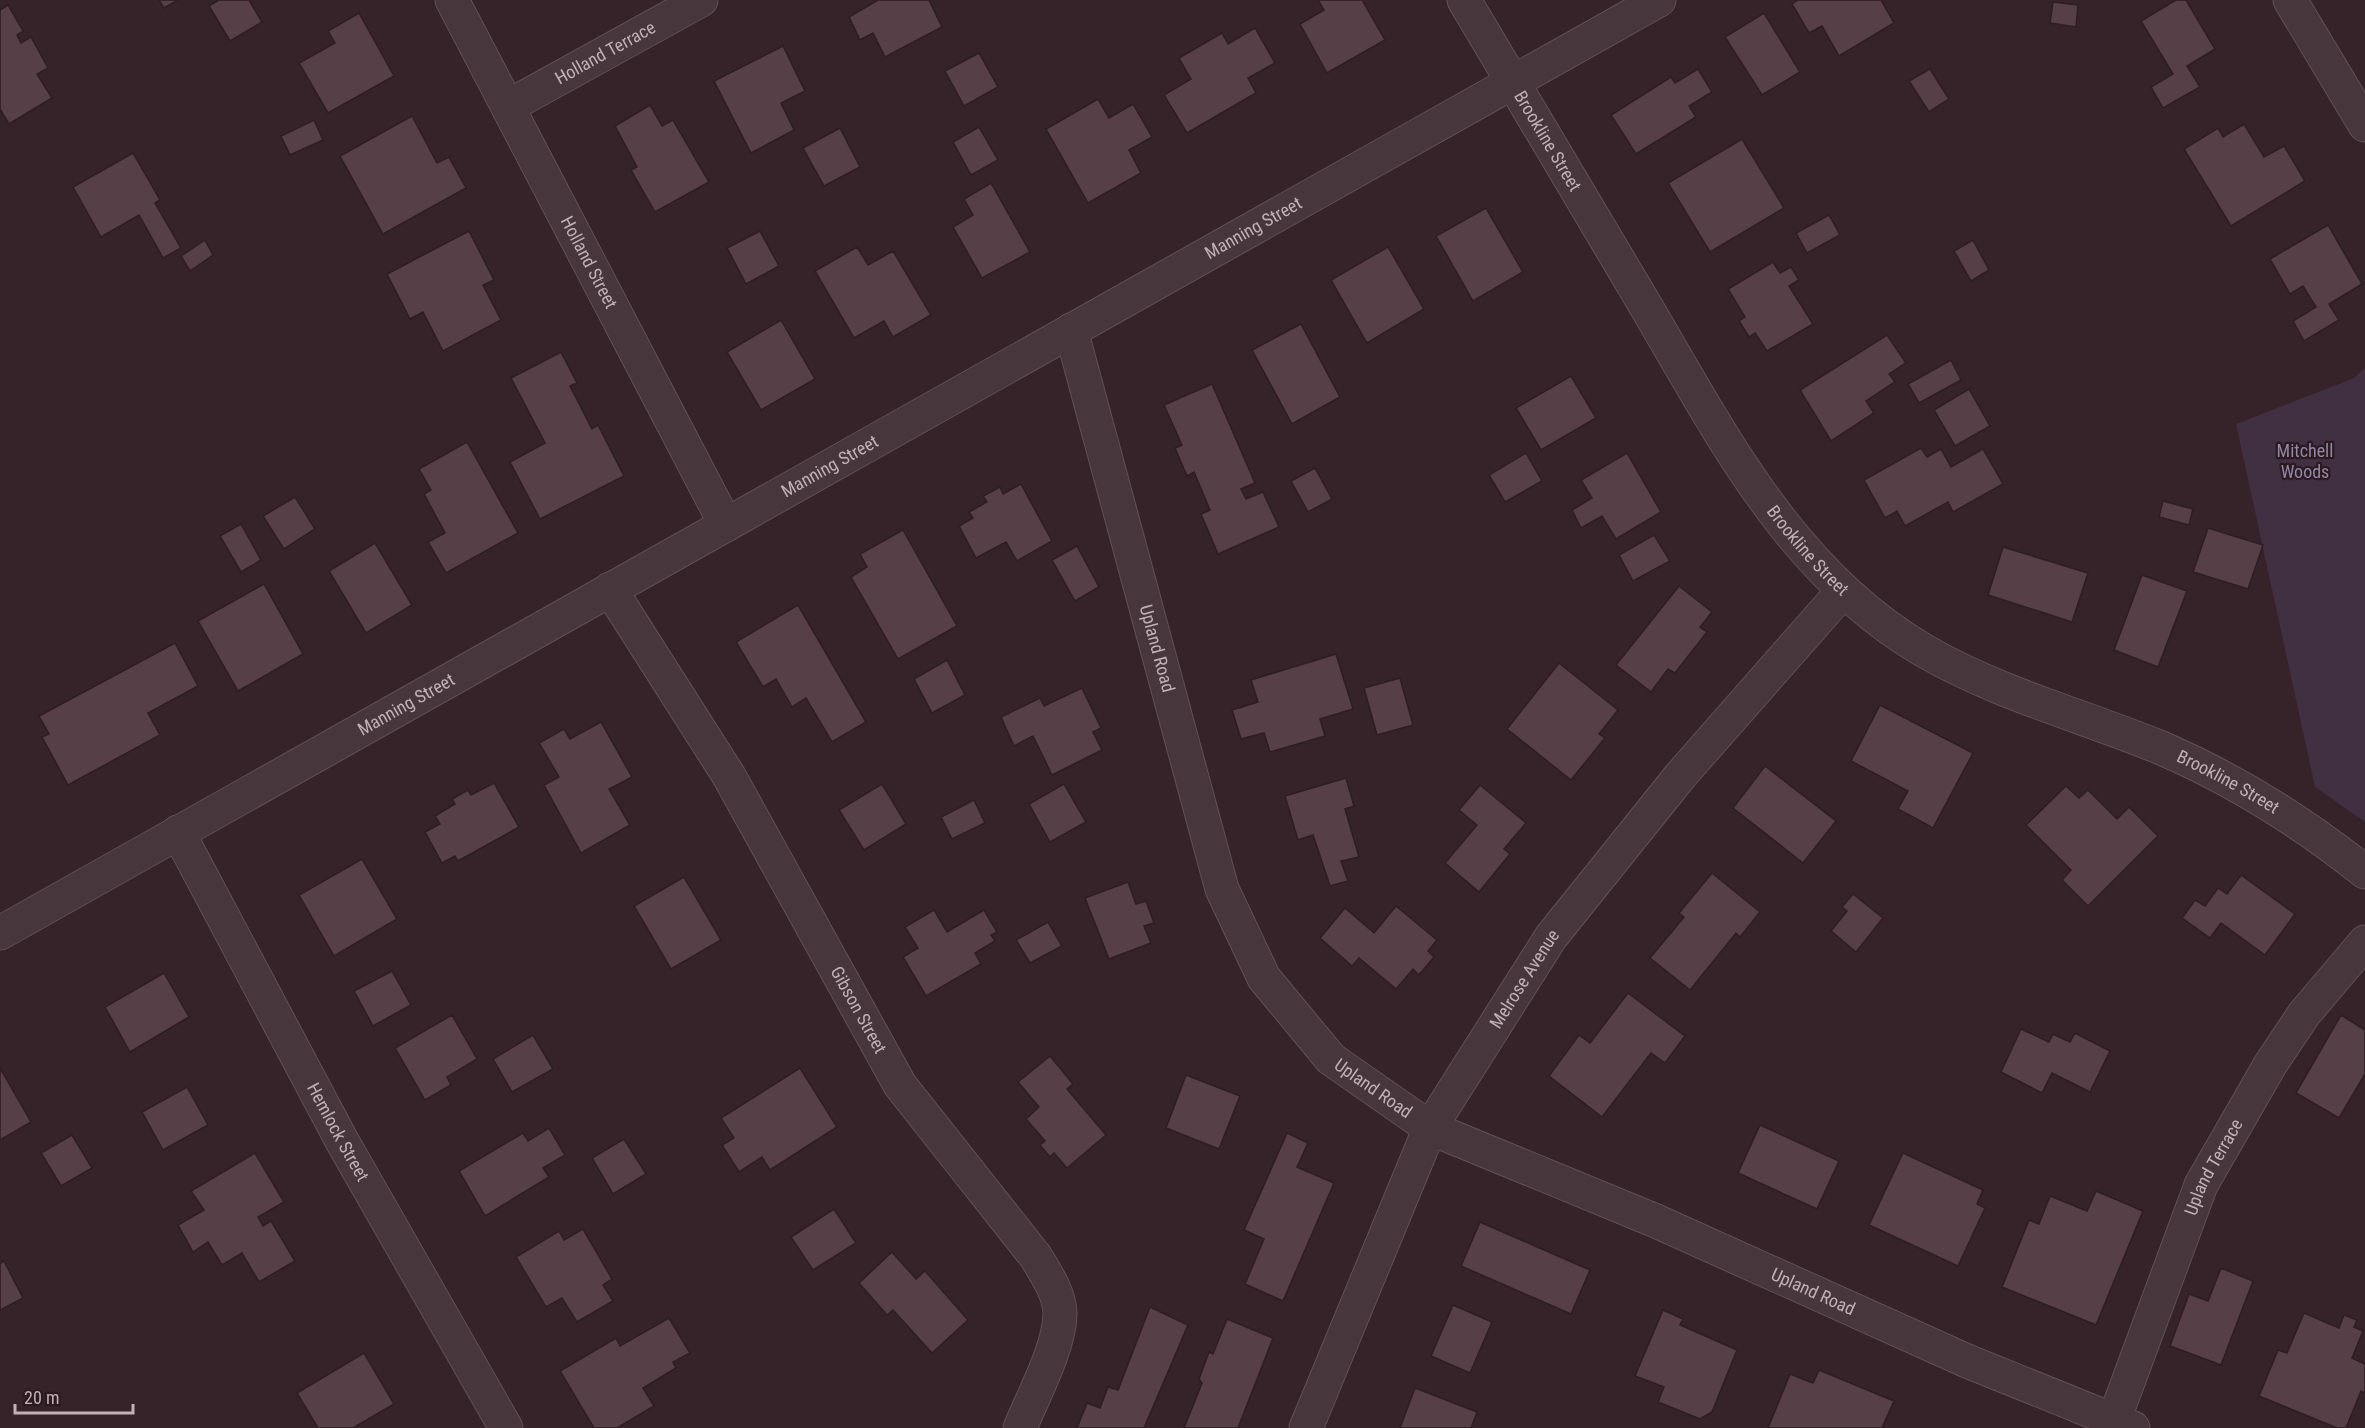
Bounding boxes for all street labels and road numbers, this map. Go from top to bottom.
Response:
street label: Holland Terrace [551,16,659,89]
street label: Brookline Street [1510,87,1586,195]
street label: Manning Street [1201,192,1305,263]
street label: Holland Street [557,212,622,312]
street label: Manning Street [777,430,882,501]
street label: Brookline Street [1763,501,1853,600]
street label: Upland Road [1136,602,1179,695]
street label: Manning Street [354,669,458,740]
street label: Brookline Street [2174,745,2283,818]
street label: Melrose Avenue [1485,925,1563,1032]
street label: Gibson Street [826,963,891,1057]
street label: Upland Road [1331,1054,1416,1122]
street label: Hemlock Street [303,1079,374,1185]
street label: Upland Terrace [2180,1115,2247,1218]
street label: Upland Road [1768,1263,1859,1319]

